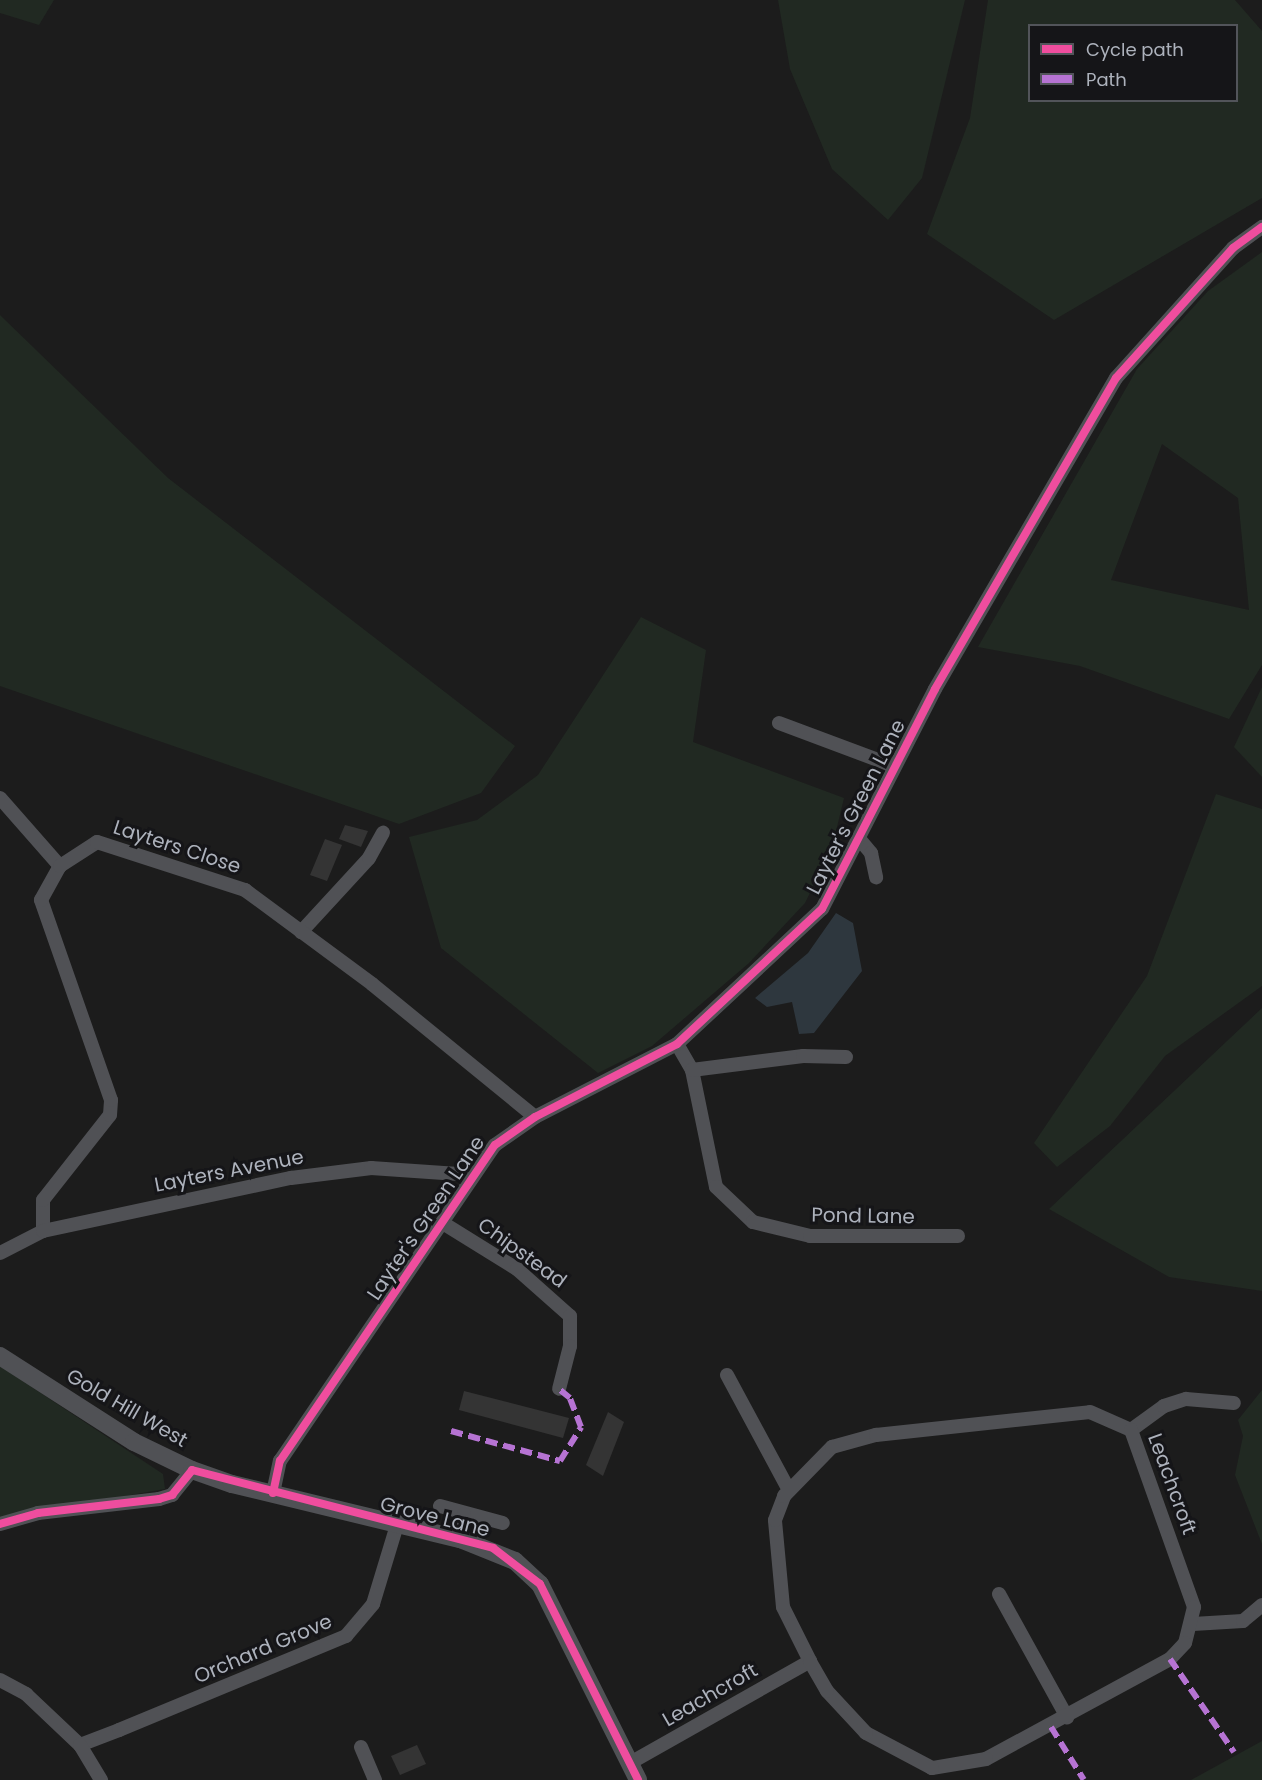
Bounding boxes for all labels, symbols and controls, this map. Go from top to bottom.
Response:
legend [1028,24,1238,102]
text: Cycle path [1086,37,1184,62]
text: Path [1086,67,1127,92]
street label: Layter's Green Lane [802,716,910,898]
street label: Layters Close [110,815,244,879]
street label: Layter's Green Lane [362,1131,490,1305]
street label: Layters Avenue [152,1145,306,1197]
street label: Pond Lane [811,1203,915,1229]
street label: Chipstead [473,1213,571,1293]
street label: Gold Hill West [62,1364,192,1452]
street label: Leachcroft [1143,1430,1201,1538]
street label: Grove Lane [378,1492,492,1542]
street label: Orchard Grove [190,1609,336,1689]
street label: Leachcroft [658,1658,762,1732]

